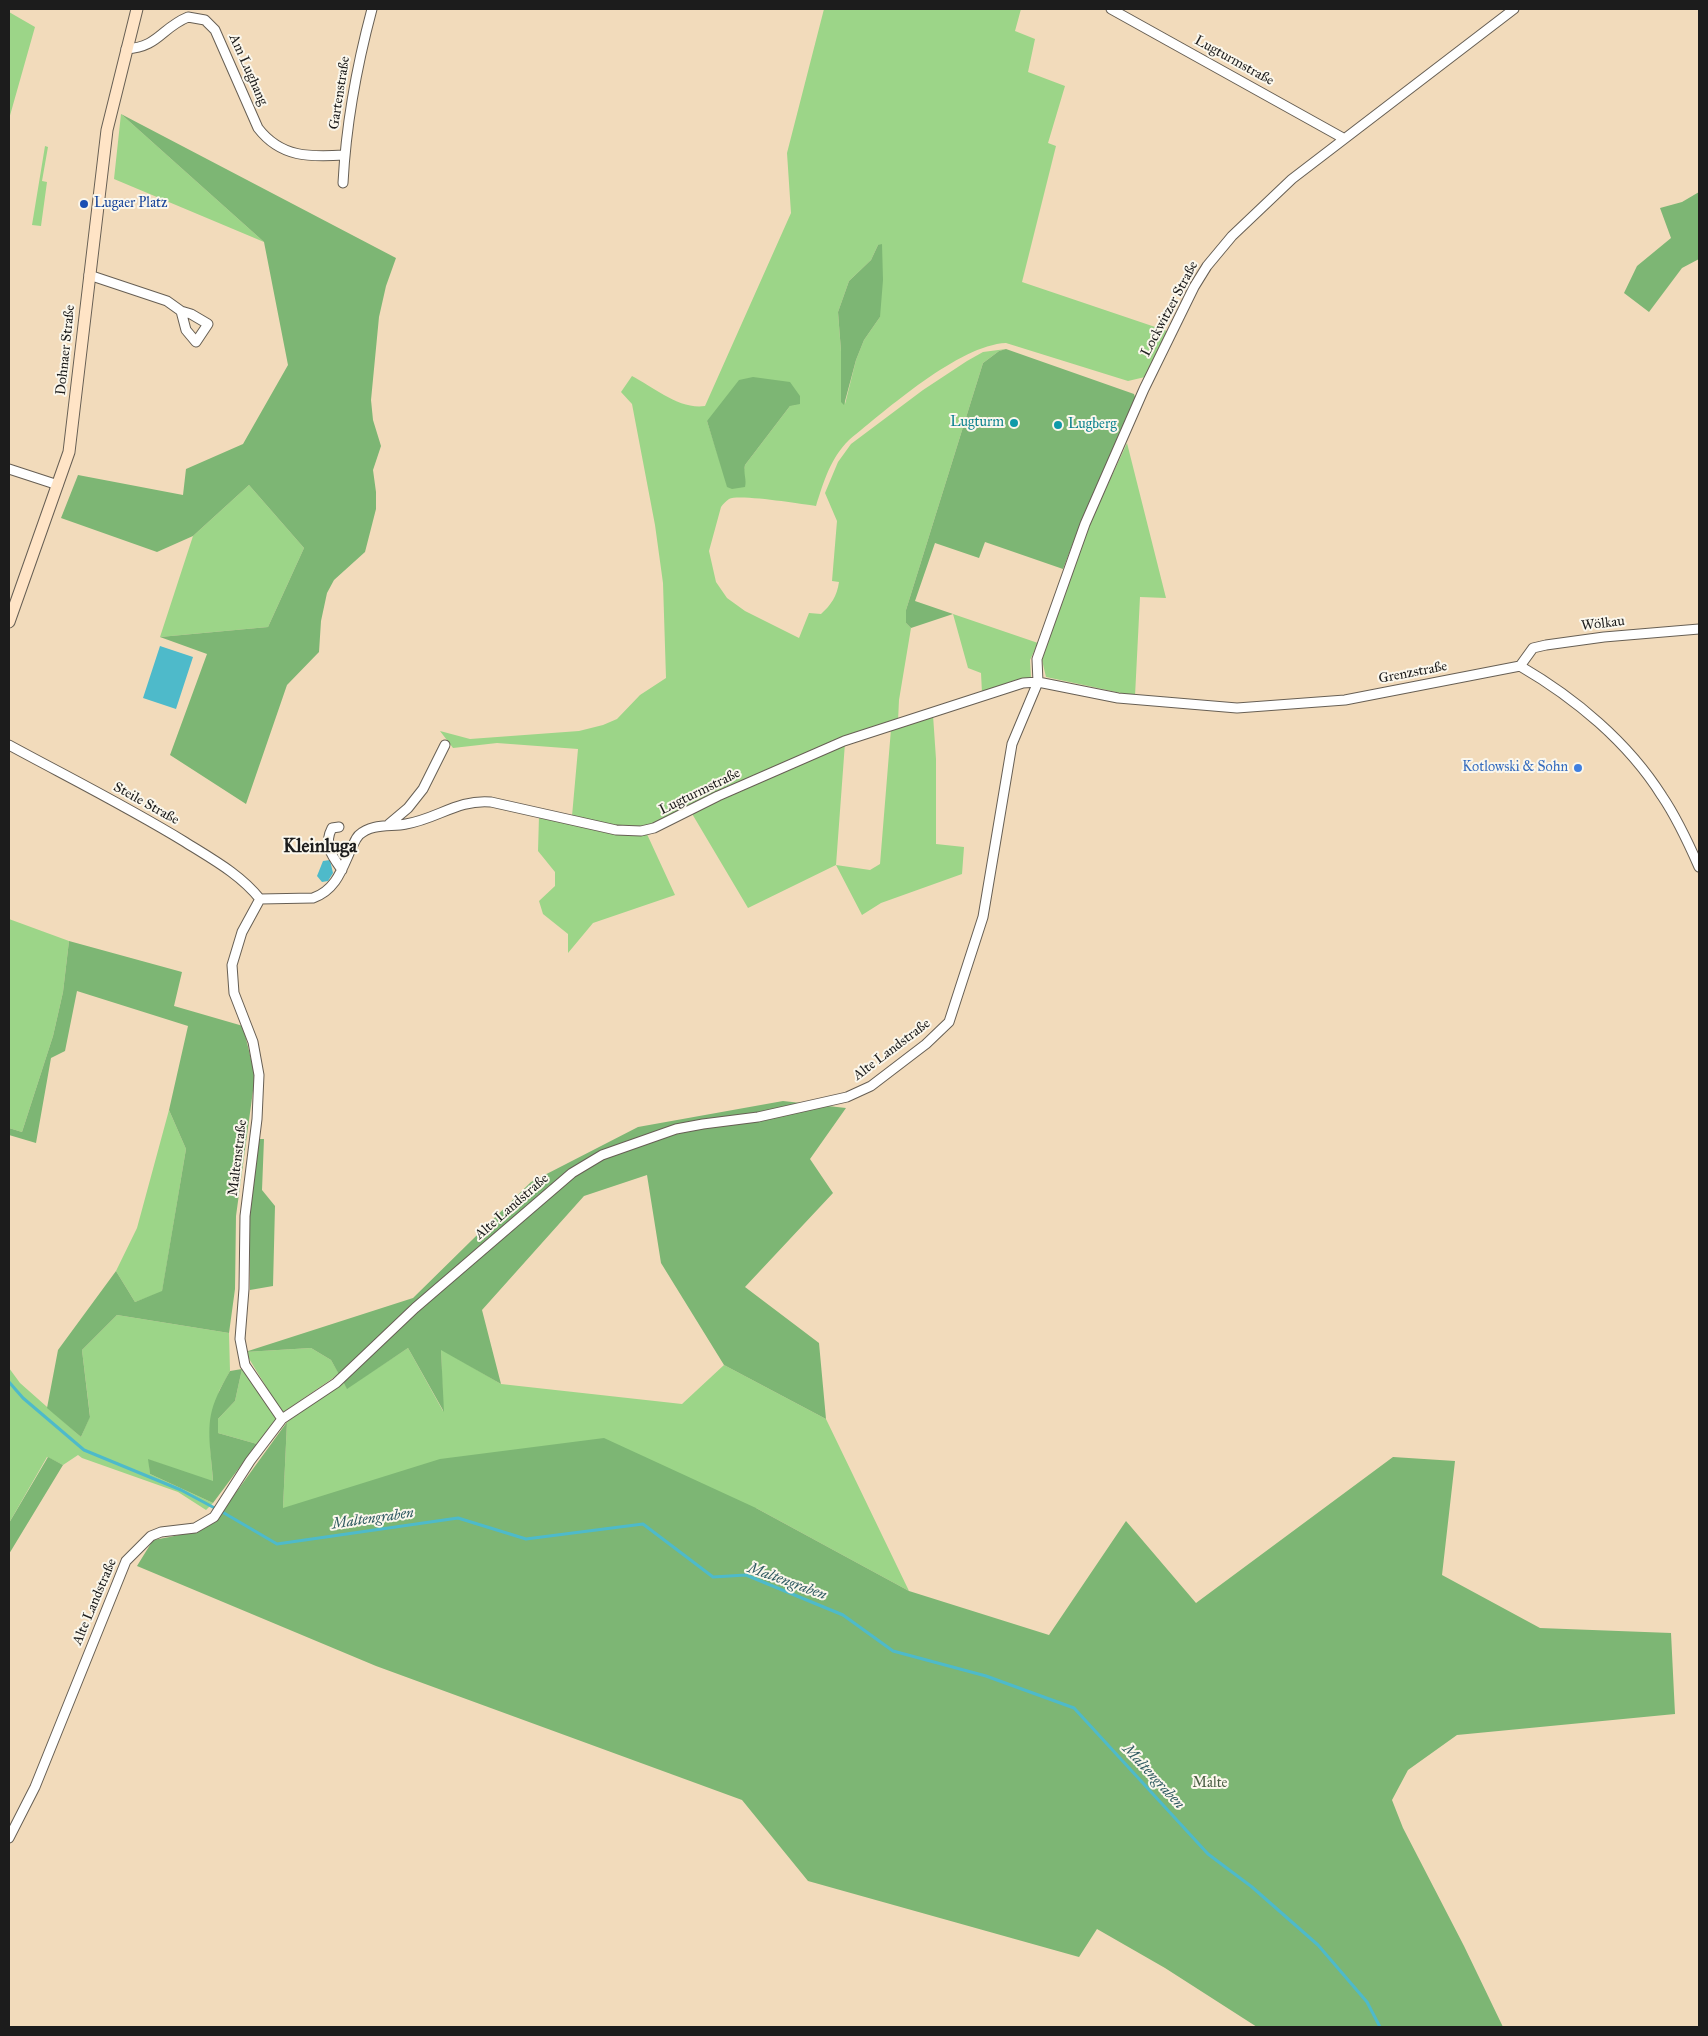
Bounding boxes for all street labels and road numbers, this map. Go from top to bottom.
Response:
street label: Am Lughang [225,32,271,108]
street label: Lugturmstraße [1191,32,1277,90]
street label: Gartenstraße [326,55,354,131]
street label: Lockwitzer Straße [1138,258,1202,360]
street label: Dohnaer Straße [53,304,79,396]
street label: Wölkau [1580,613,1626,635]
street label: Grenzstraße [1377,658,1449,688]
street label: Lugturmstraße [657,765,743,819]
street label: Steile Straße [110,779,182,829]
street label: Alte Landstraße [850,1016,934,1084]
street label: Maltenstraße [225,1119,251,1197]
street label: Alte Landstraße [472,1170,552,1244]
street label: Alte Landstraße [69,1556,121,1648]

